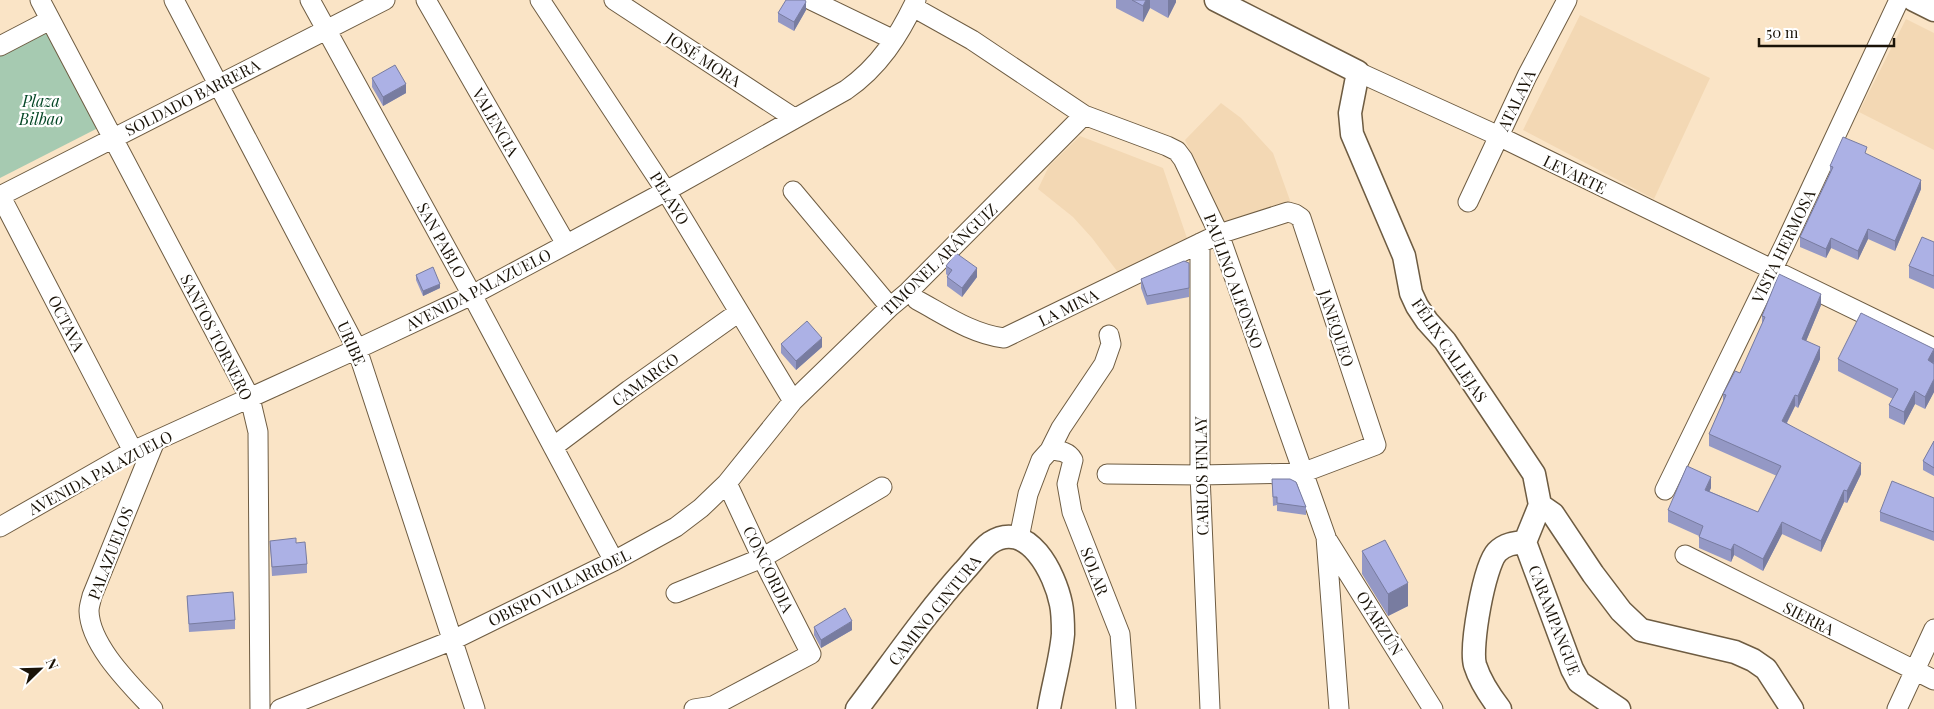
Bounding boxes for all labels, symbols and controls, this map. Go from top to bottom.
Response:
scale bar [1759,15,1894,47]
text: 50 m [1766,22,1799,42]
street label: JOSÉ MORA [662,26,746,92]
street label: SOLDADO BARRERA [121,53,264,140]
street label: ATALAYA [1492,65,1540,135]
street label: VALENCIA [467,83,524,161]
park label: Plaza Bilbao [18,90,63,129]
street label: LEVARTE [1540,150,1610,198]
street label: PELAYO [646,168,695,229]
street label: VISTA HERMOSA [1746,185,1820,307]
street label: TIMONEL ARÁNGUIZ [877,198,1001,320]
street label: SAN PABLO [413,199,471,282]
street label: PAULINO ALFONSO [1200,210,1268,352]
street label: AVENIDA PALAZUELO [401,243,554,335]
street label: SANTOS TORNERO [176,270,258,404]
street label: LA MINA [1035,283,1102,330]
street label: JANEQUEO [1314,286,1359,369]
street label: OCTAVA [44,291,90,356]
street label: FÉLIX CALLEJAS [1408,294,1492,406]
street label: URIBE [333,318,371,368]
street label: CAMARGO [607,348,683,410]
street label: CARLOS FINLAY [1189,416,1213,536]
street label: AVENIDA PALAZUELO [23,425,176,519]
street label: PALAZUELOS [83,503,137,603]
street label: CONCORDIA [739,522,799,617]
street label: OBISPO VILLARROEL [484,543,634,631]
street label: SOLAR [1076,544,1114,599]
street label: CAMINO CINTURA [883,550,986,670]
street label: CARAMPANGUE [1524,562,1586,678]
street label: OYARZÚN [1352,587,1408,659]
street label: SIERRA [1780,596,1839,640]
north arrow [15,644,65,694]
text: N [42,655,63,672]

